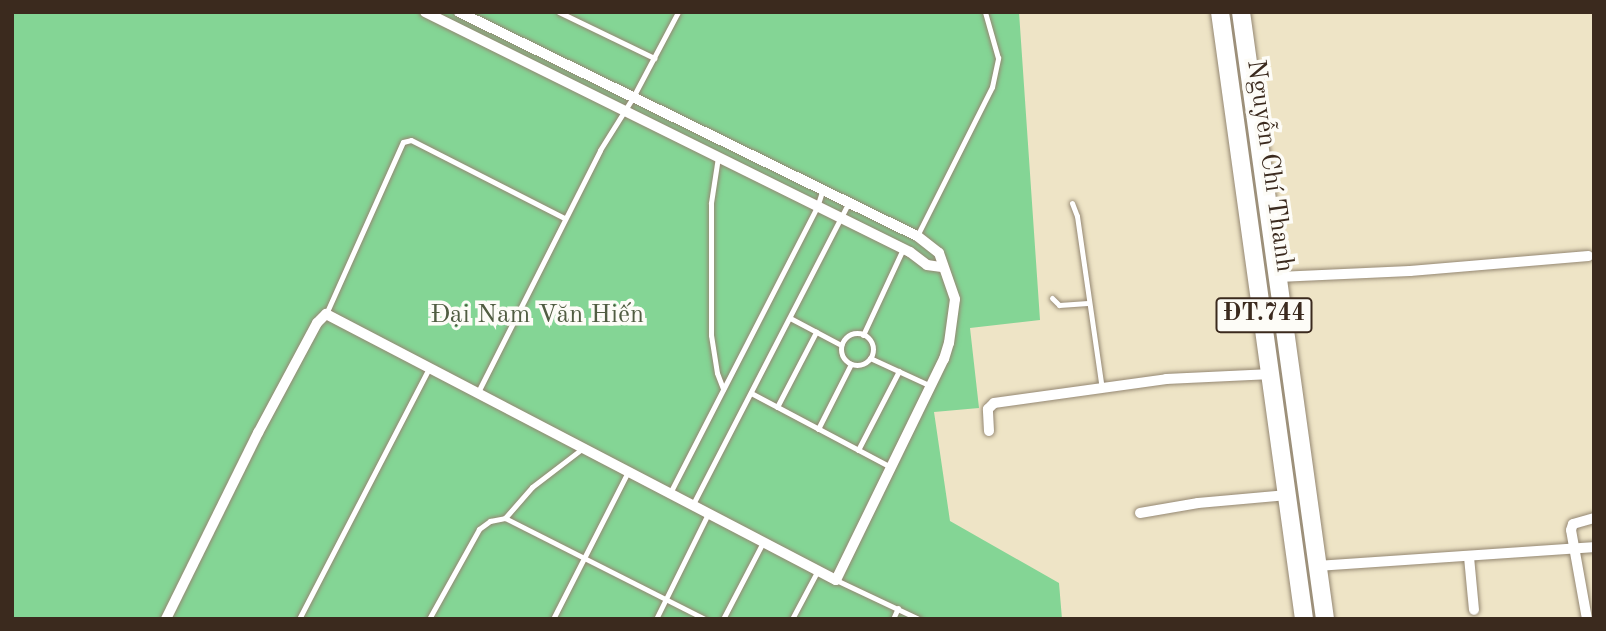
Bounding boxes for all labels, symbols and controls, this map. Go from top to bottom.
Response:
street label: Nguyễn Chí Thanh [1239,58,1299,274]
road number: ĐT.744 [1215,294,1313,336]
park label: Đại Nam Văn Hiến [430,300,644,332]

